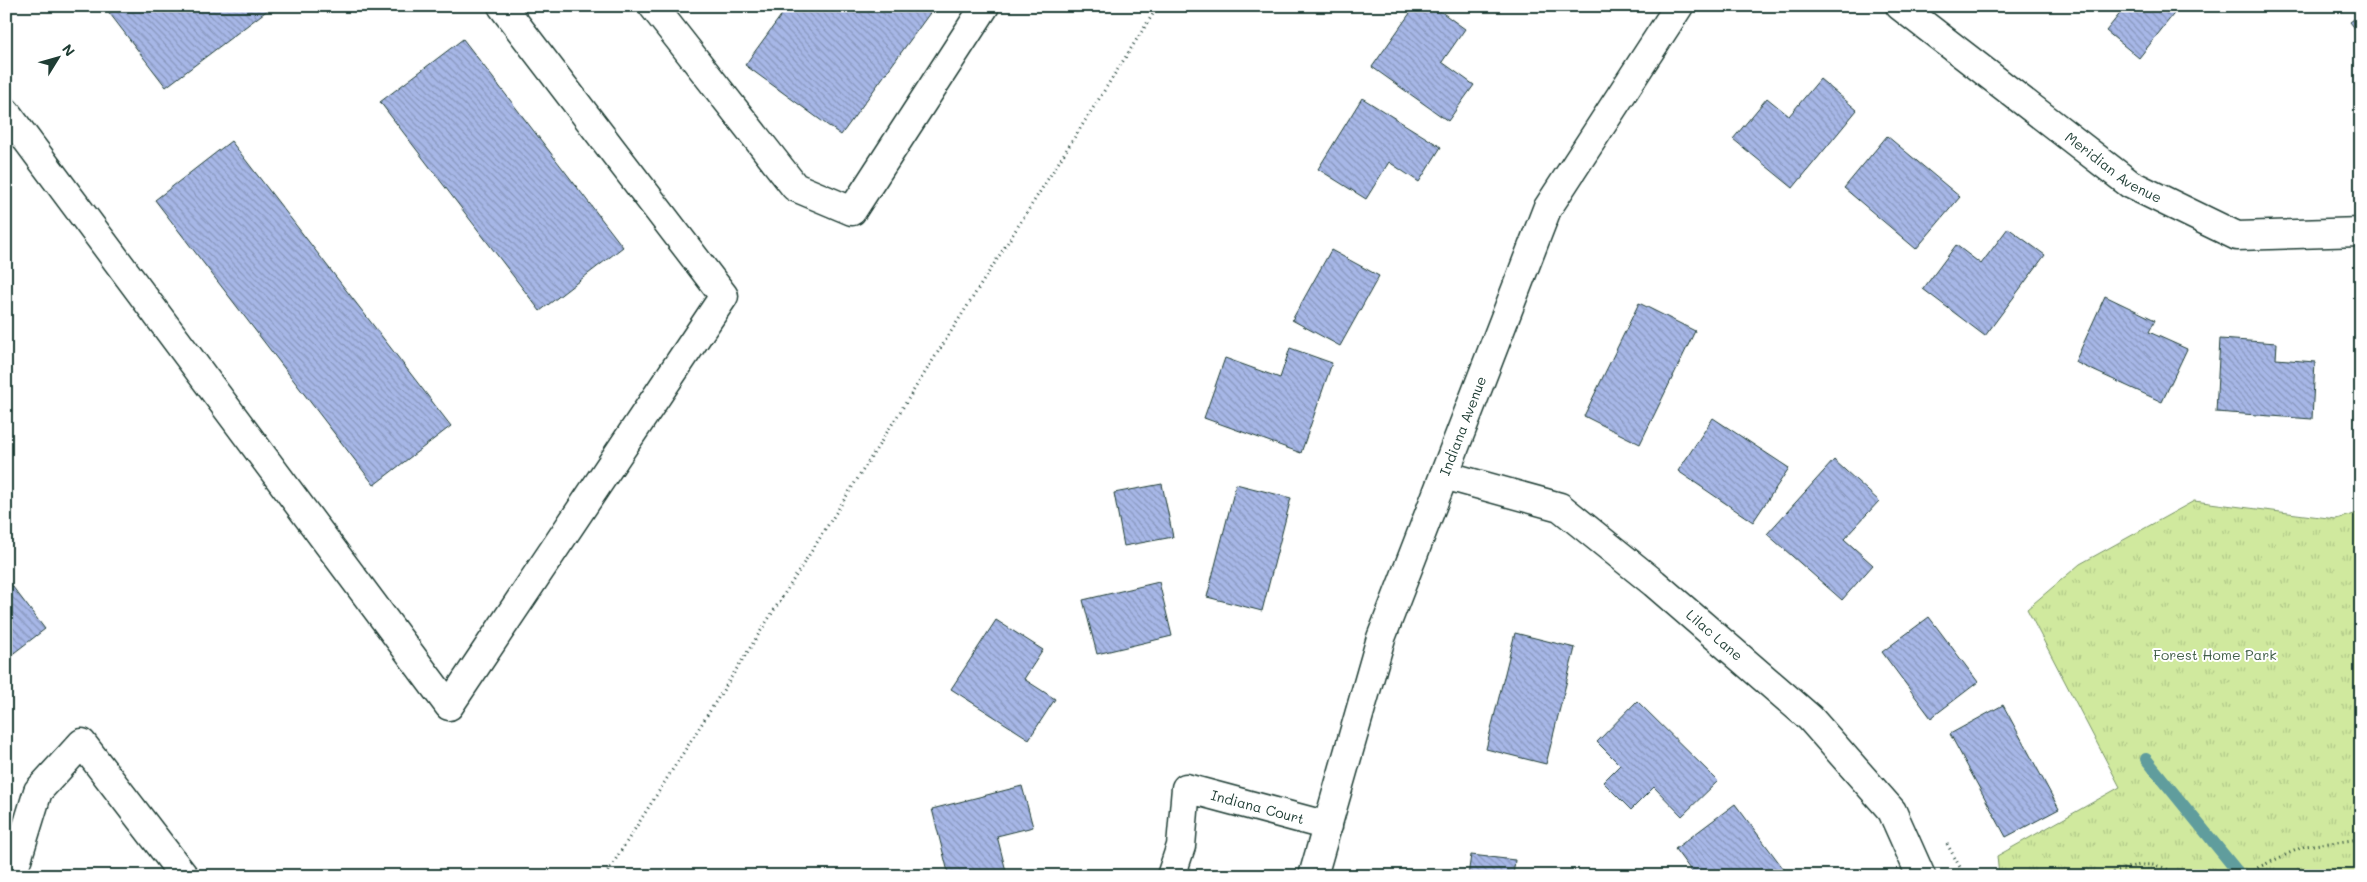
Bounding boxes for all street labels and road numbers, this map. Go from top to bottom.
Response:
street label: Meridian Avenue [2061,127,2165,207]
street label: Indiana Avenue [1435,373,1490,478]
street label: Lilac Lane [1682,605,1747,665]
street label: Indiana Court [1209,785,1307,828]

